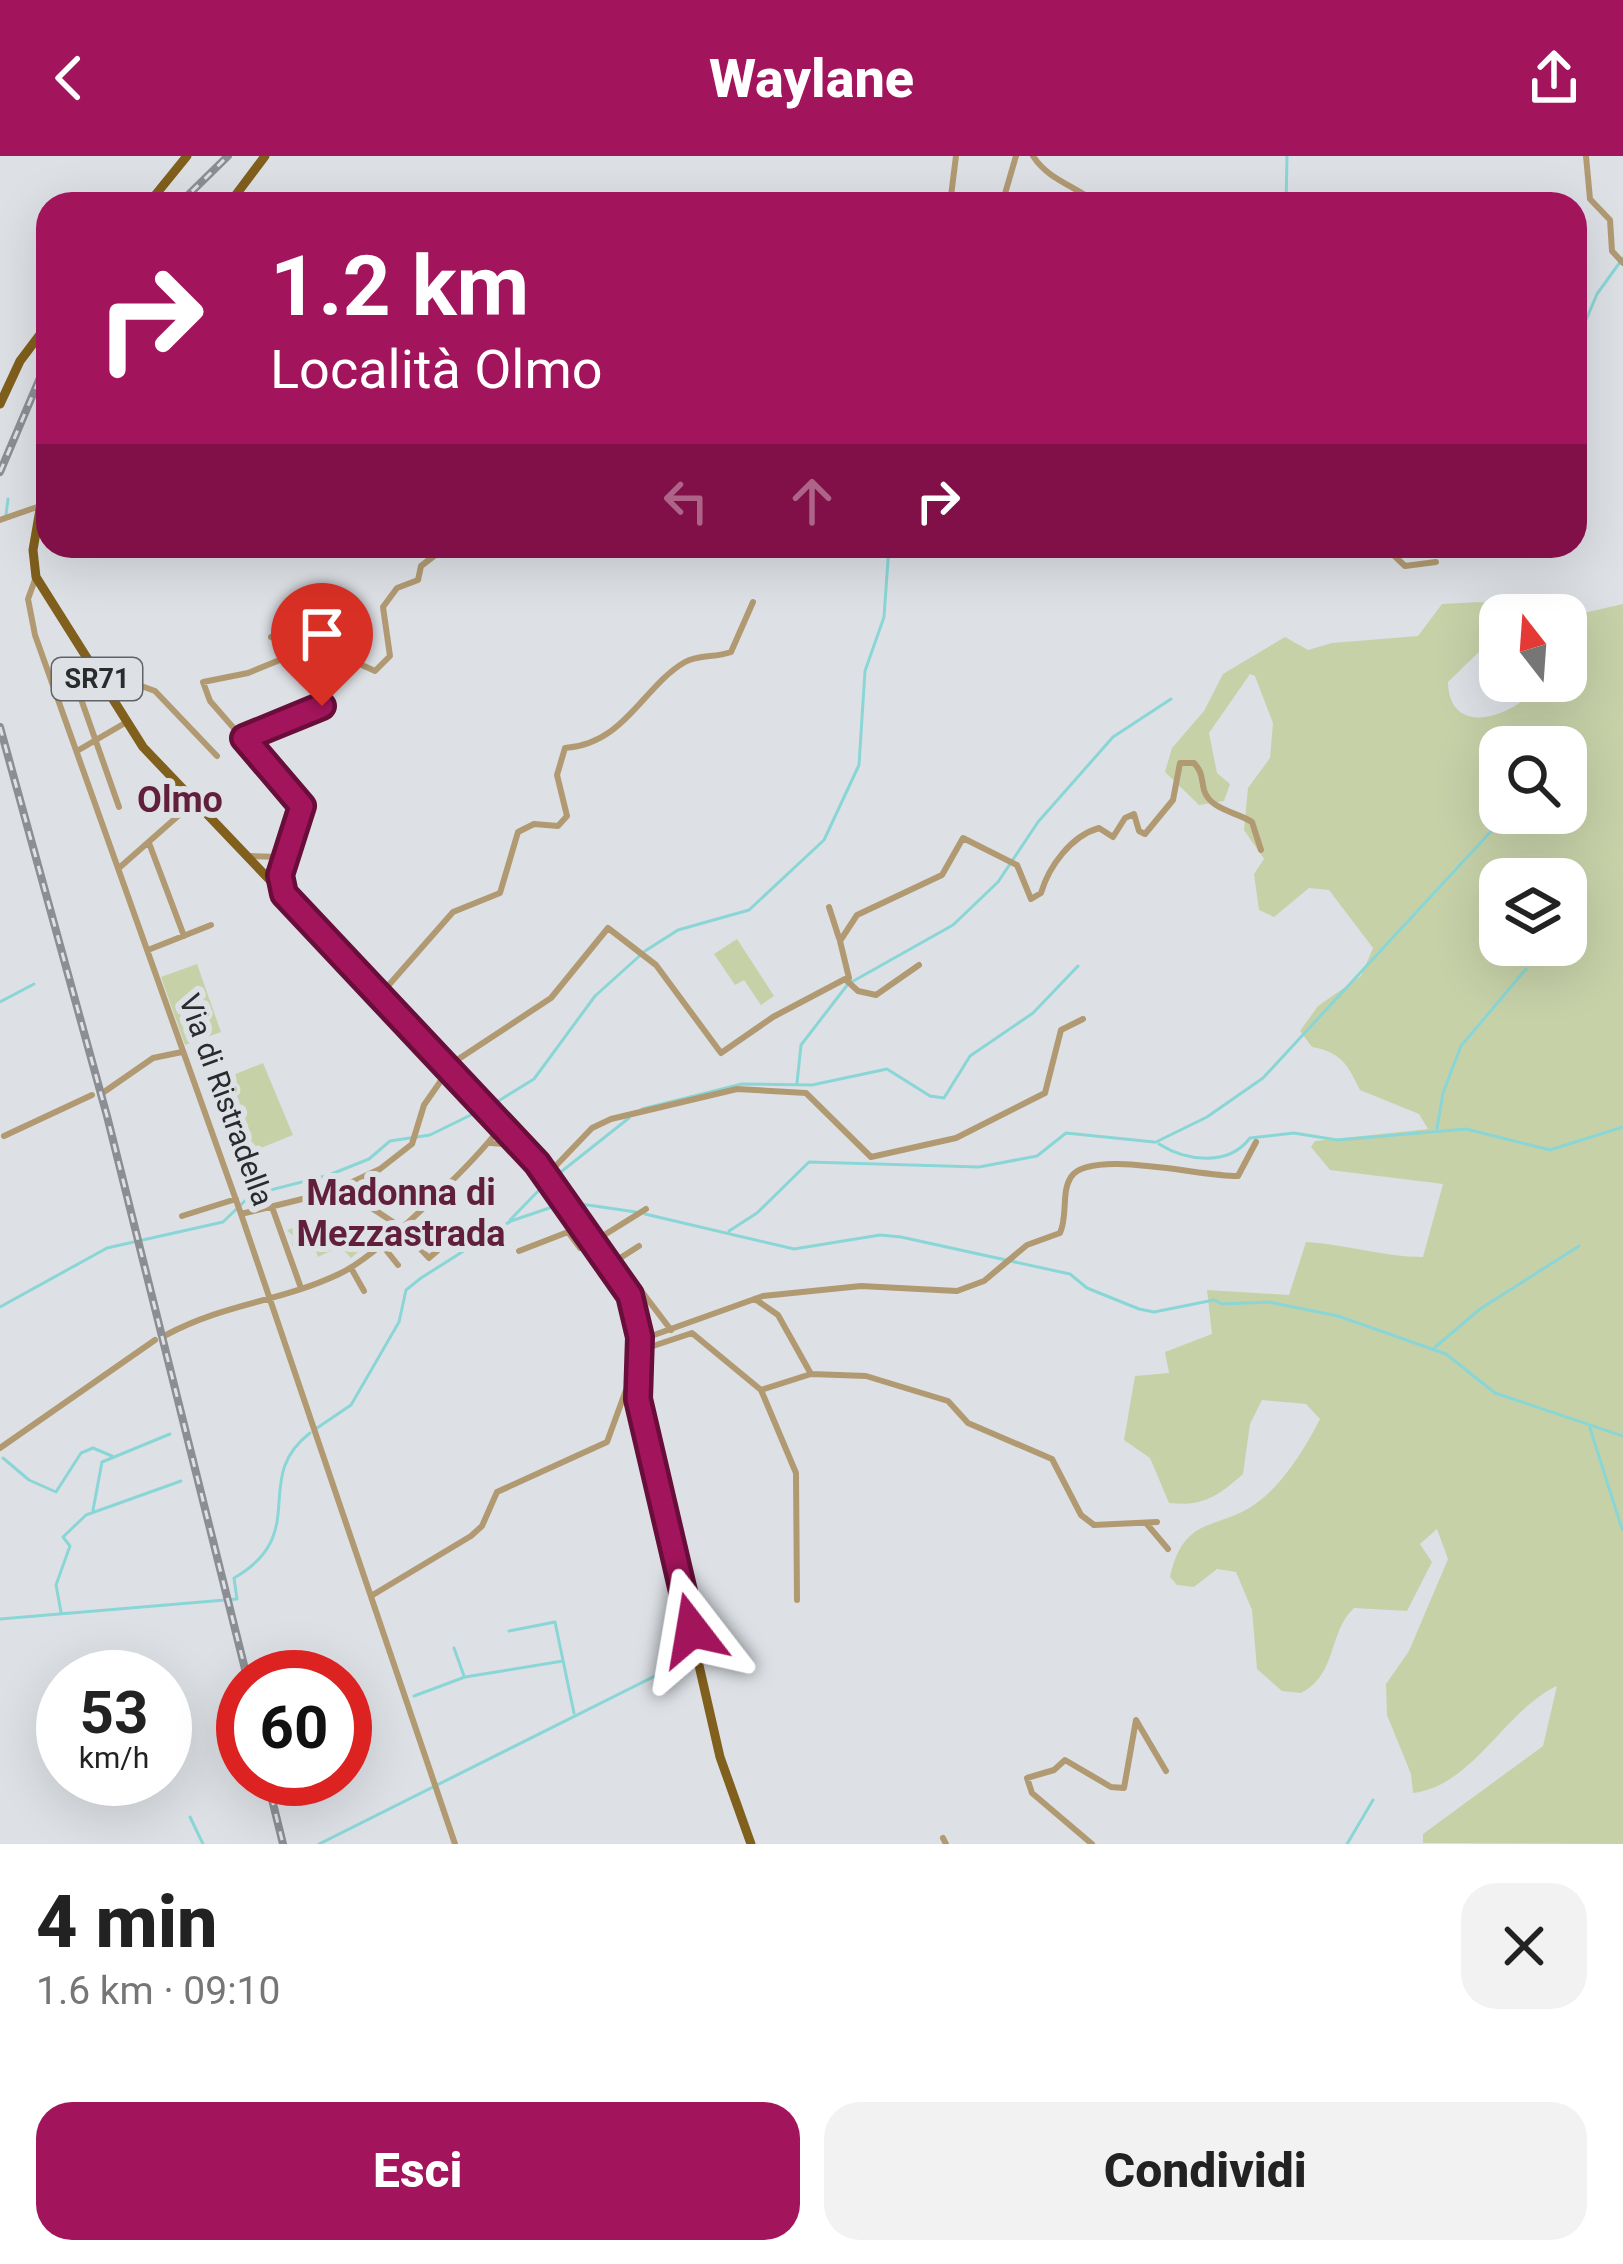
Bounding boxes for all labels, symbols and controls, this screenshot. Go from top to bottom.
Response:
icon: back [36,45,102,111]
icon: share [1521,45,1587,111]
text: Waylane [709,47,914,110]
text: 1.2 km [270,237,529,336]
icon: right [72,240,228,396]
text: Località Olmo [270,338,603,401]
icon: left [653,468,719,534]
icon: ahead [779,468,845,534]
icon: right [905,468,971,534]
pin [271,583,373,706]
north arrow [1479,594,1587,702]
map controls [1479,594,1587,966]
icon: arrive [289,601,355,667]
road number: SR71 [52,658,142,700]
button: search [1479,726,1587,834]
district label: Olmo [137,779,223,821]
button: layers [1479,858,1587,966]
street label: Via di Ristradella [172,989,281,1210]
district label: Madonna di Mezzastrada [297,1172,505,1255]
position arrow [629,1567,755,1693]
speed limit sign: 60 [216,1650,372,1806]
text: 53 [80,1677,148,1748]
text: km/h [79,1740,149,1775]
text: 4 min [36,1880,218,1965]
button: close [1461,1883,1587,2009]
text: 1.6 km · 09:10 [36,1968,280,2014]
button: Esci [36,2102,800,2240]
button: Condividi [824,2102,1587,2240]

